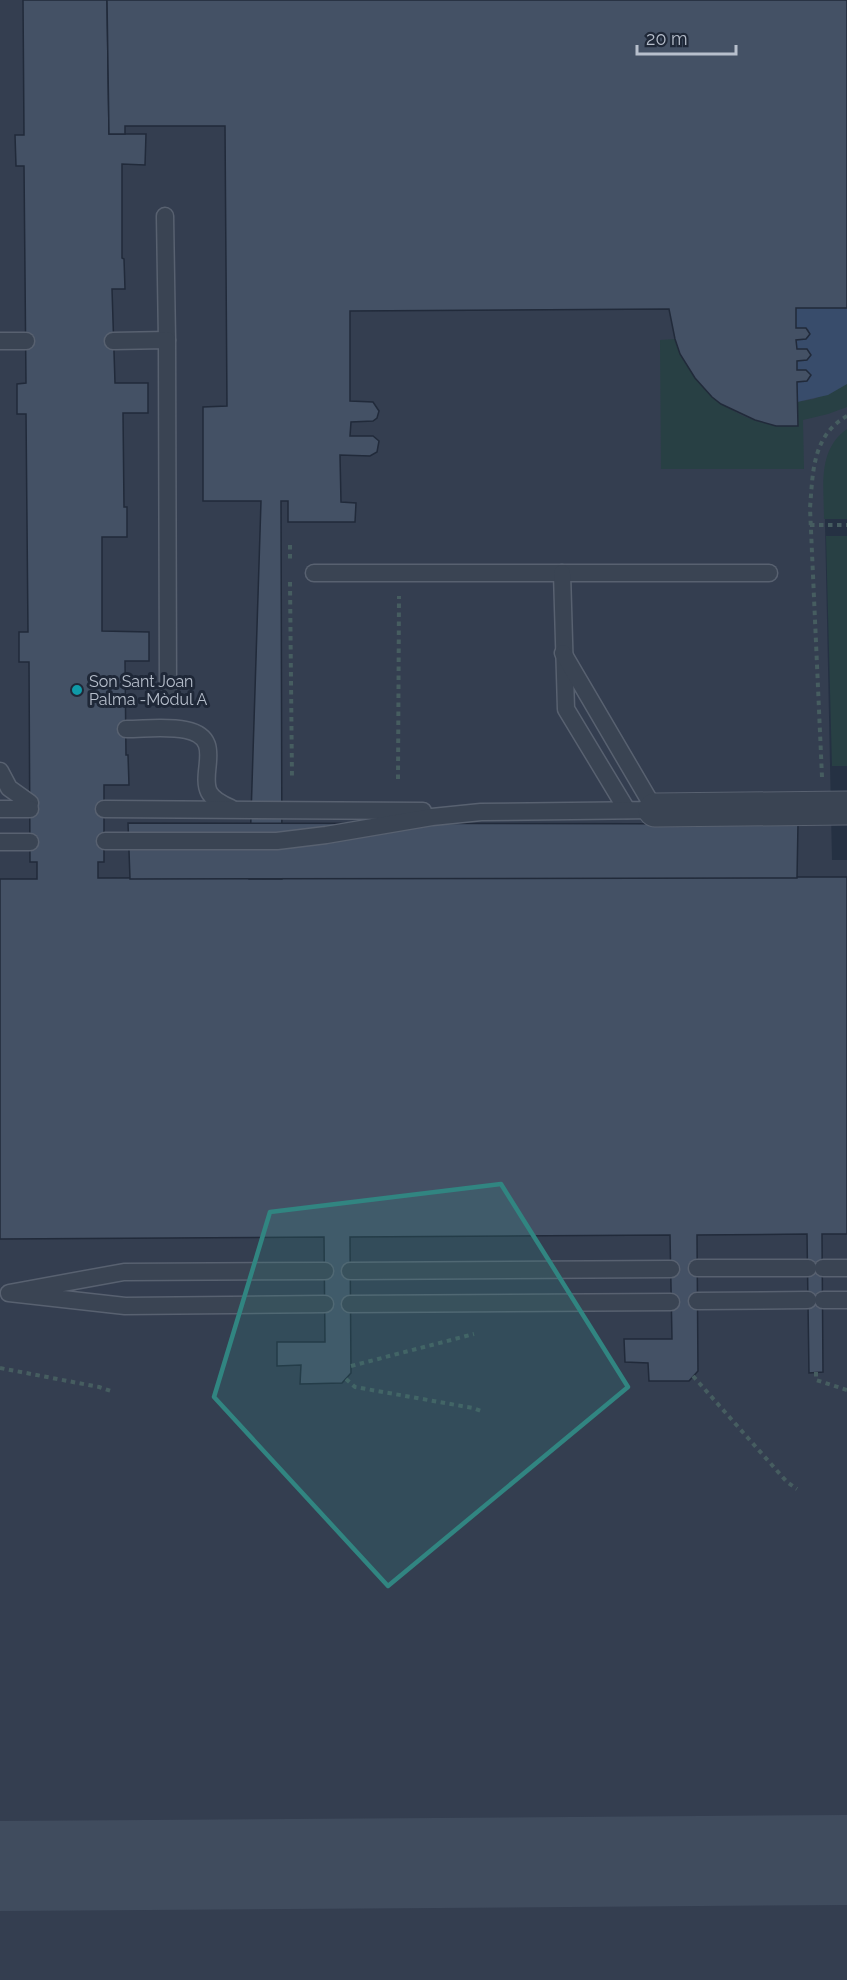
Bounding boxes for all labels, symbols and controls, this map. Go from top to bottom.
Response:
scale bar [637,18,736,56]
text: 20 m [646,28,688,49]
place label: Son Sant Joan Palma -Mòdul A [89,672,208,709]
marker: Son Sant Joan Palma -Mòdul A [70,683,84,697]

